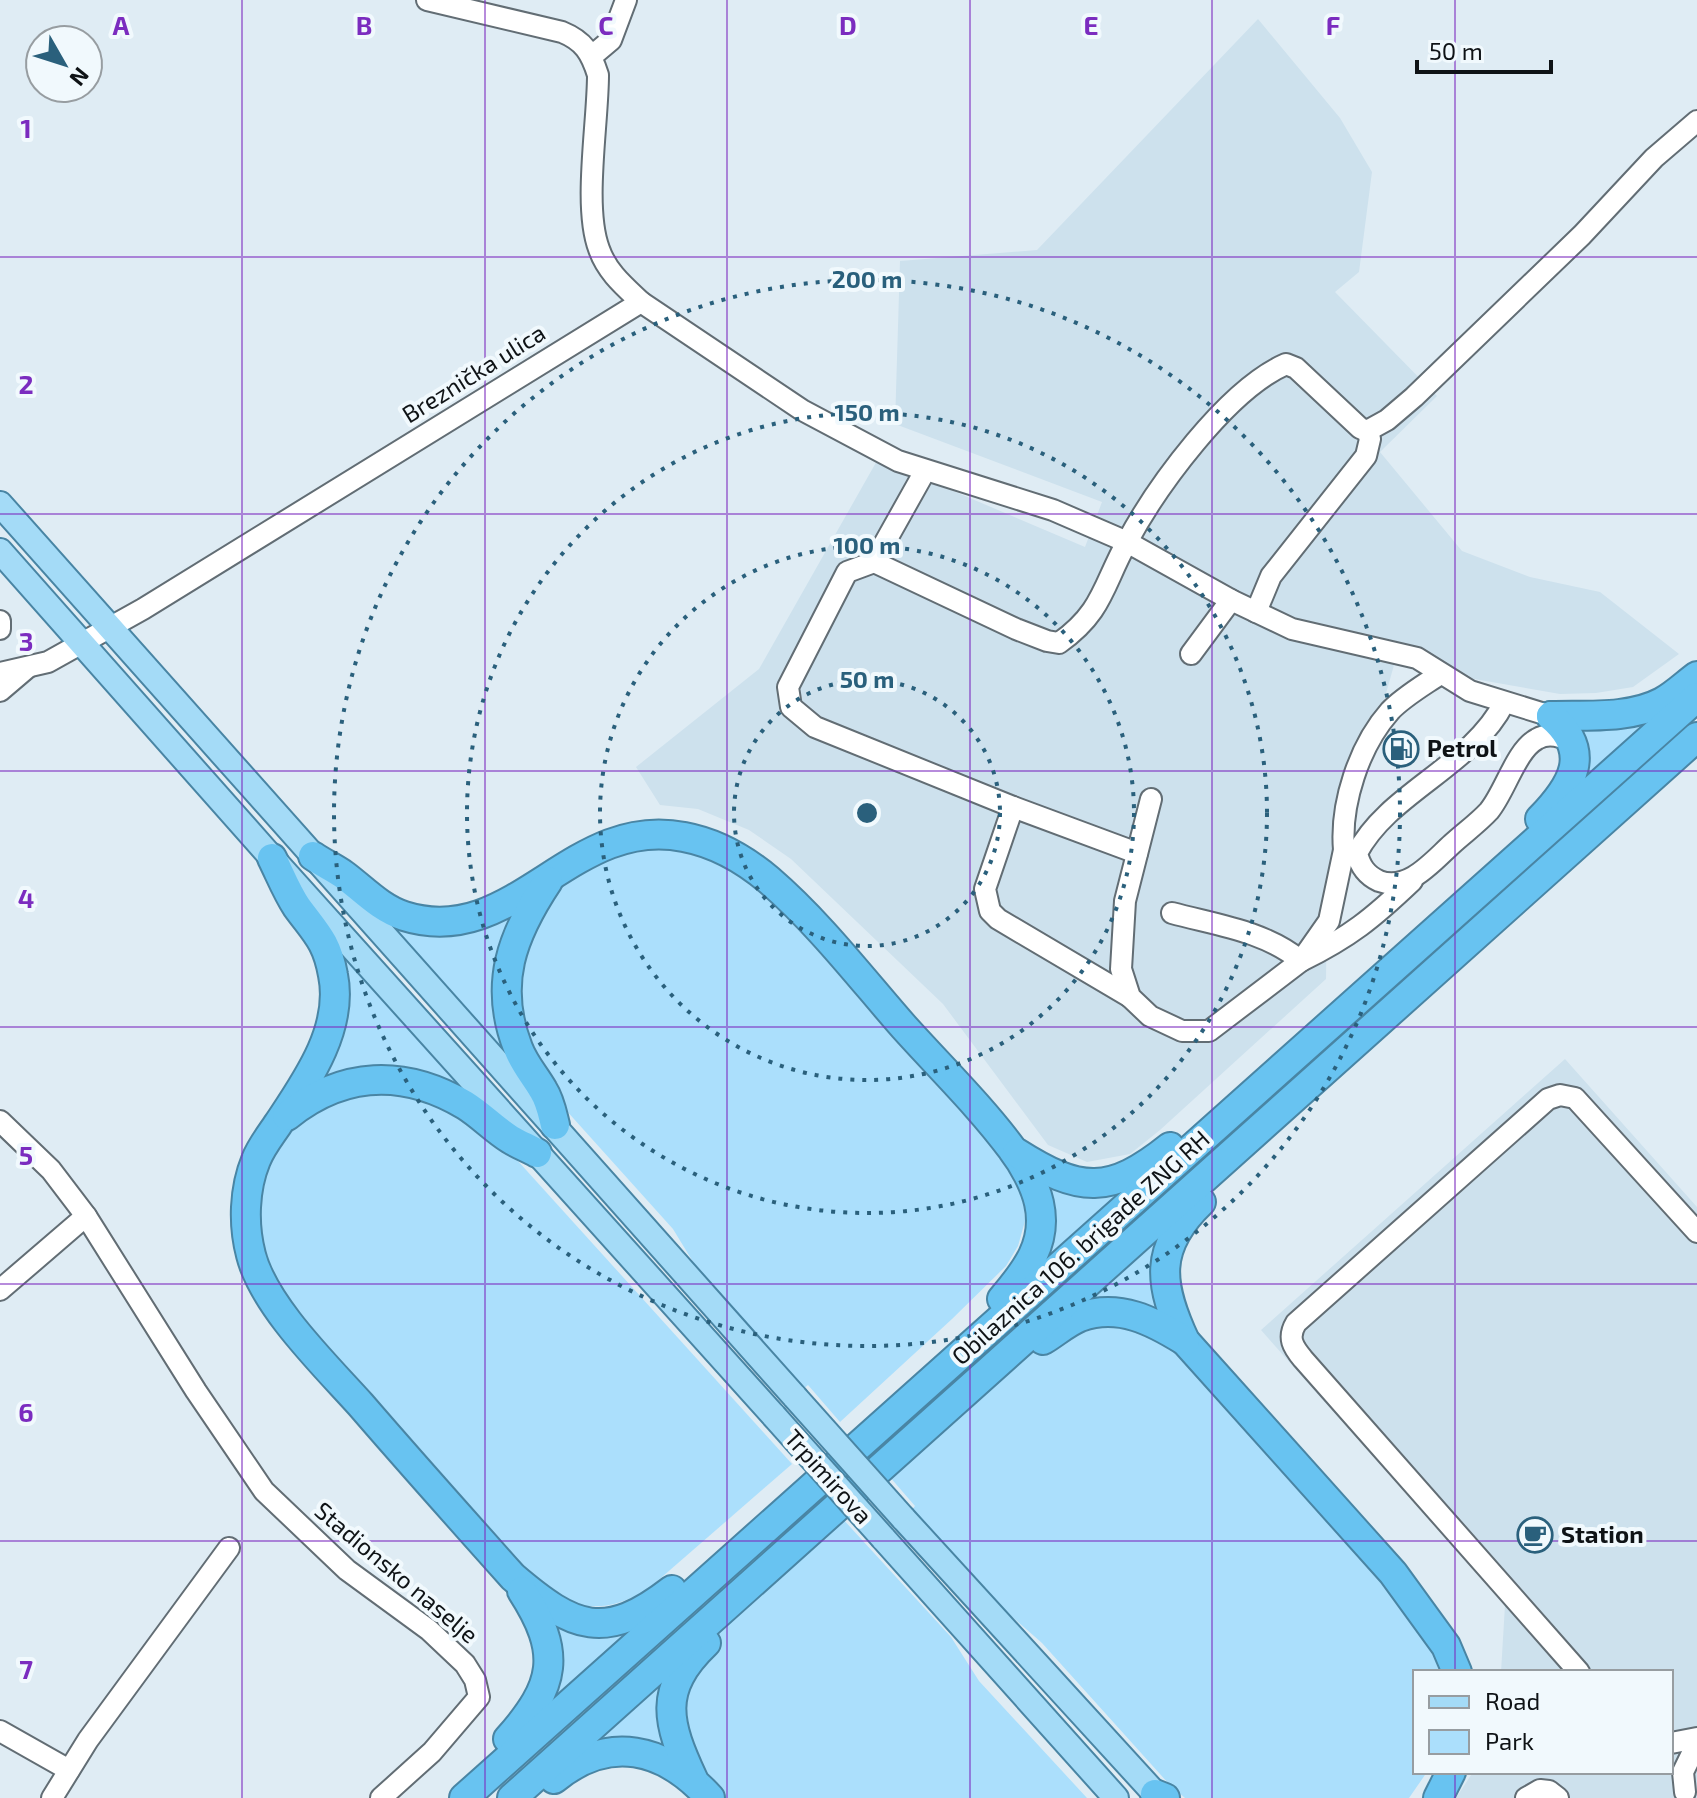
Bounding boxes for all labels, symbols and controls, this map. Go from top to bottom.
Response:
text: A [113,9,130,40]
text: B [356,9,372,40]
text: C [598,9,614,40]
text: D [839,9,857,40]
text: E [1083,9,1099,40]
text: F [1326,9,1340,40]
north arrow [24,24,104,104]
scale bar [1417,24,1551,74]
text: 50 m [1429,36,1483,65]
text: N [65,63,95,92]
text: 1 [20,112,32,143]
text: 200 m [832,264,902,293]
street label: Breznička ulica [396,317,550,428]
text: 2 [18,368,34,399]
text: 150 m [834,397,900,426]
text: 100 m [834,530,900,559]
text: 3 [19,625,33,656]
text: 50 m [840,664,894,693]
fuel station icon: Petrol [1382,730,1420,768]
place label: Petrol [1427,733,1497,762]
centre of rings [853,799,881,827]
text: 4 [18,882,34,913]
street label: Obilaznica 106. brigade ZNG RH [945,1124,1215,1370]
text: 5 [19,1139,33,1170]
text: 6 [18,1396,34,1427]
street label: Trpimirova [779,1423,879,1529]
street label: Stadionsko naselje [309,1495,484,1649]
cafe icon: Station [1516,1516,1554,1554]
place label: Station [1561,1519,1644,1548]
text: 7 [19,1653,33,1684]
legend [1413,1670,1673,1774]
text: Road [1485,1686,1540,1715]
text: Park [1485,1726,1534,1755]

